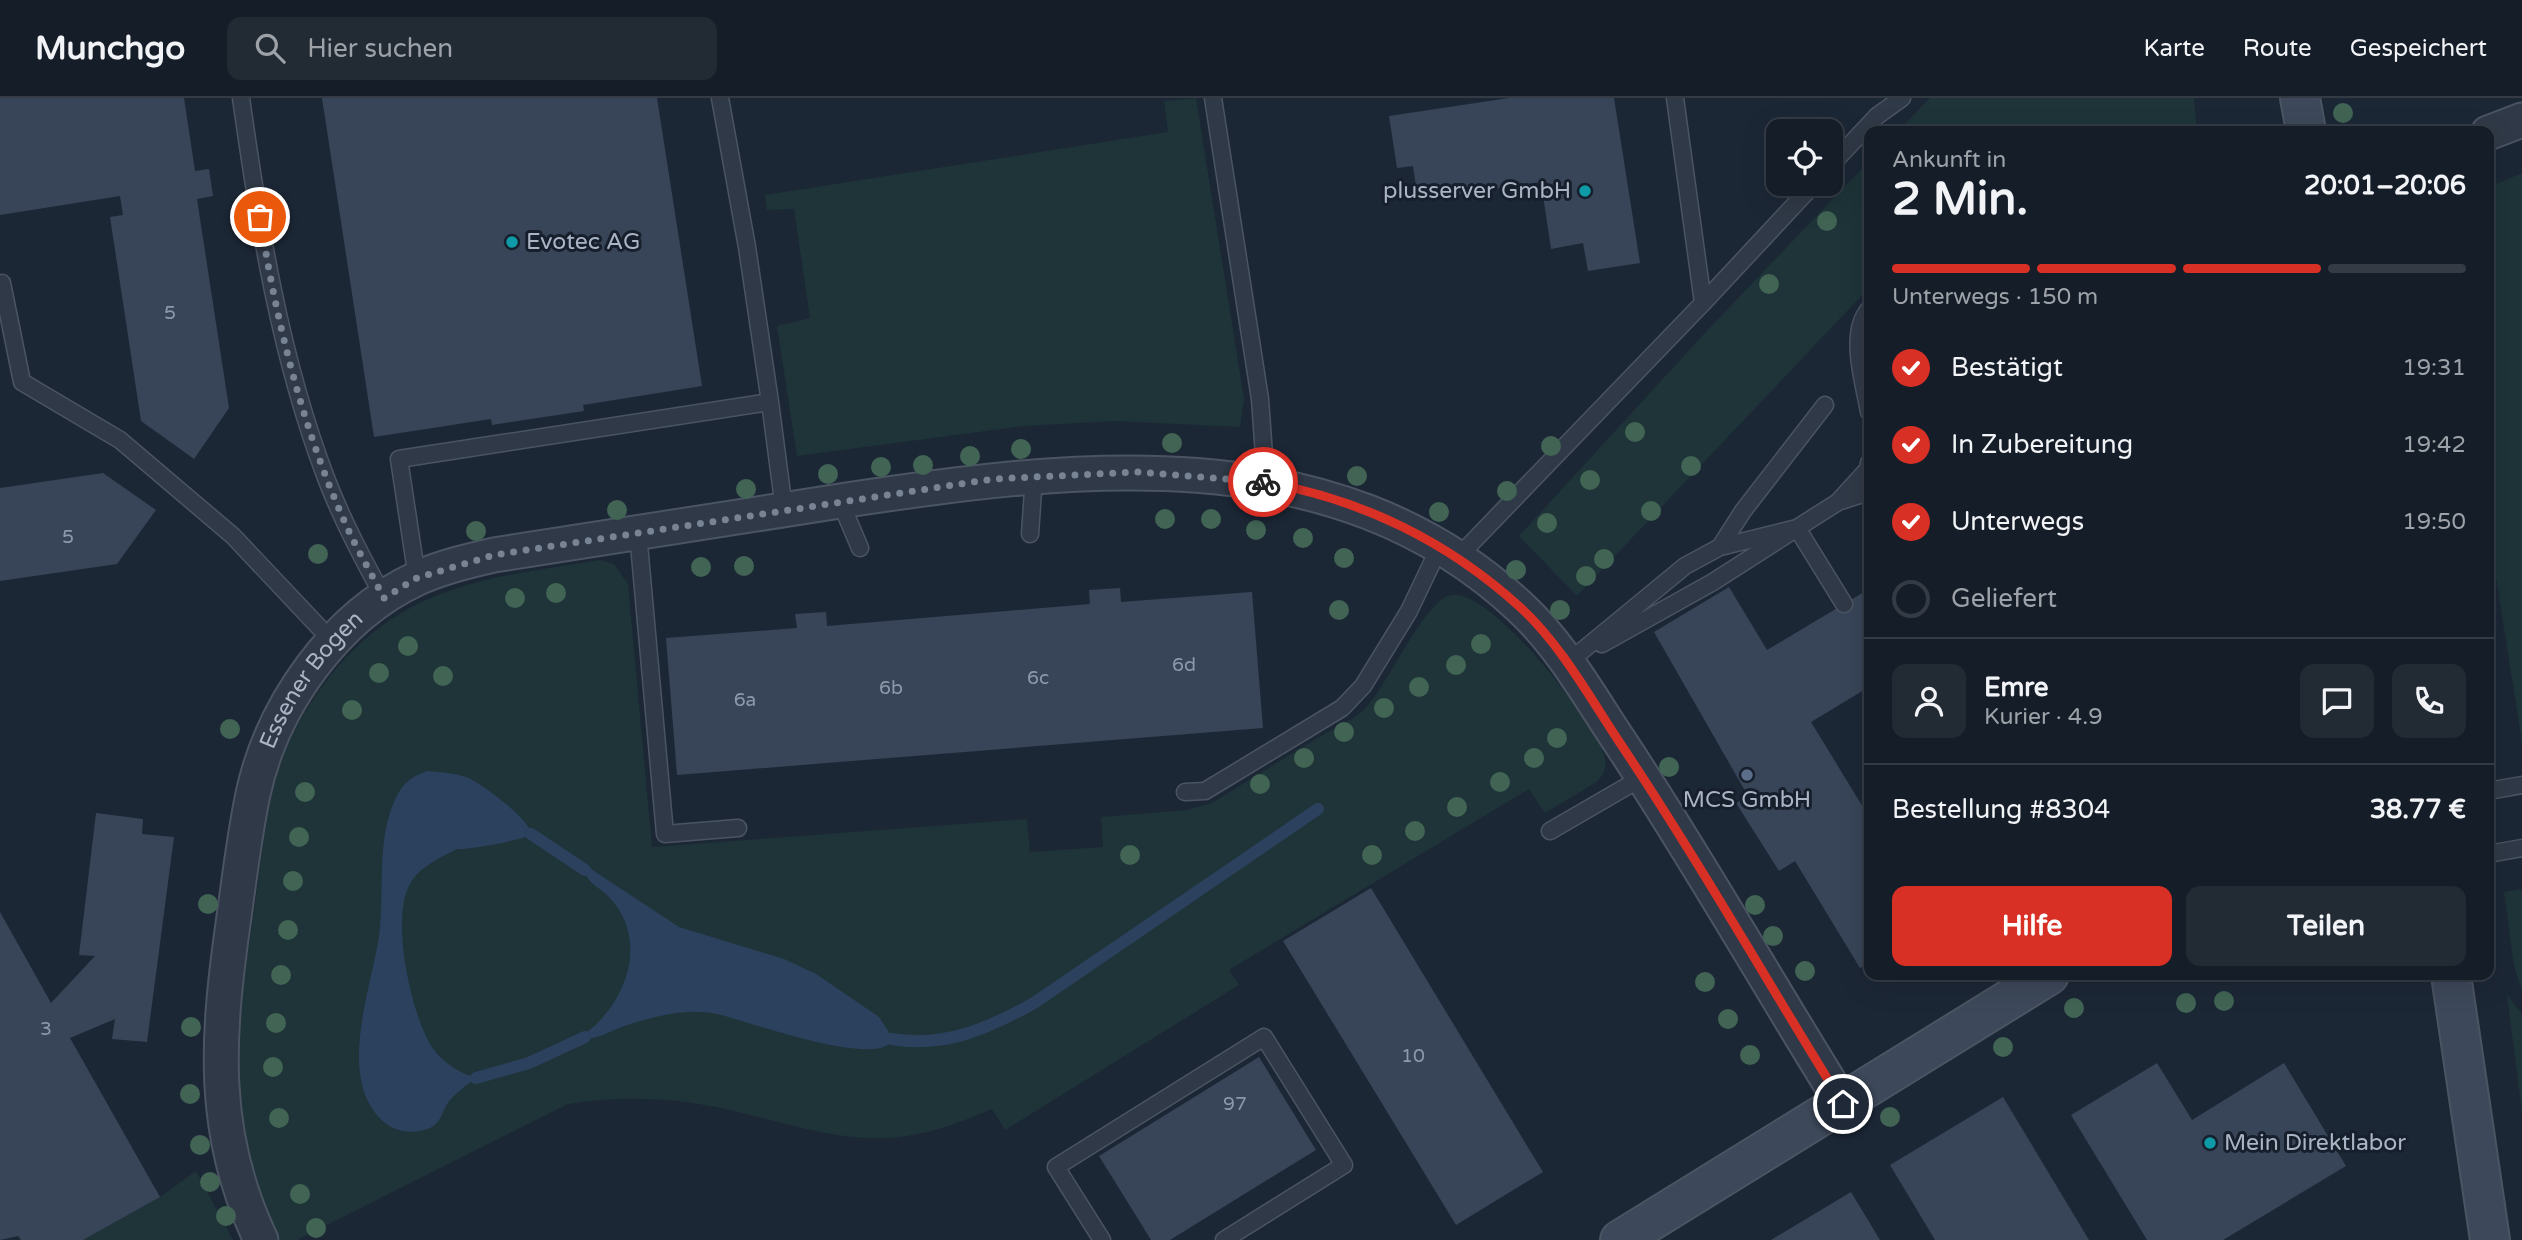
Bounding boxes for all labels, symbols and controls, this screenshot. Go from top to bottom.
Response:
search box [227,17,717,80]
text: Munchgo [35,29,185,68]
icon: search [251,29,289,67]
text: Hier suchen [307,33,453,64]
text: Karte [2143,34,2205,63]
text: Route [2243,34,2312,63]
text: Gespeichert [2350,34,2487,63]
map controls [1766,119,1843,196]
button: locate [1766,119,1843,196]
text: Ankunft in [1892,146,2006,174]
text: 20:01–20:06 [2304,170,2466,201]
text: 2 Min. [1892,172,2028,227]
place label: plusserver GmbH [1383,177,1571,205]
marker: plusserver GmbH [1577,183,1593,199]
pin [230,187,290,247]
icon: bag [241,198,279,236]
place label: Evotec AG [526,228,640,256]
marker: Evotec AG [504,234,520,250]
text: Unterwegs · 150 m [1892,283,2098,311]
house number: 5 [164,302,176,324]
icon: check [1892,349,1930,387]
text: Bestätigt [1951,352,2063,383]
text: 19:31 [2402,354,2466,382]
icon: check [1892,426,1930,464]
text: In Zubereitung [1951,429,2133,460]
text: 19:42 [2402,431,2466,459]
courier [1228,447,1298,517]
icon: bike [1244,463,1282,501]
icon: check [1892,503,1930,541]
text: Unterwegs [1951,506,2084,537]
text: 19:50 [2402,508,2466,536]
house number: 5 [62,526,74,548]
text: Geliefert [1951,583,2057,614]
street label: Essener Bogen [254,605,369,753]
house number: 6d [1172,654,1196,676]
button: person [1892,664,1966,738]
button: chat [2300,664,2374,738]
button: phone [2392,664,2466,738]
house number: 6c [1027,667,1049,689]
text: Emre [1984,672,2049,703]
house number: 6b [879,677,903,699]
house number: 6a [734,689,756,711]
text: Kurier · 4.9 [1984,703,2103,731]
marker: MCS GmbH [1739,767,1755,783]
place label: MCS GmbH [1683,786,1811,814]
text: Bestellung #8304 [1892,794,2110,825]
text: 38.77 € [2370,794,2466,825]
button: Hilfe [1892,886,2172,966]
button: Teilen [2186,886,2466,966]
house number: 3 [40,1018,52,1040]
house number: 10 [1401,1045,1425,1067]
pin [1813,1074,1873,1134]
icon: home [1824,1085,1862,1123]
house number: 97 [1223,1093,1247,1115]
place label: Mein Direktlabor [2224,1129,2406,1157]
marker: Mein Direktlabor [2202,1135,2218,1151]

